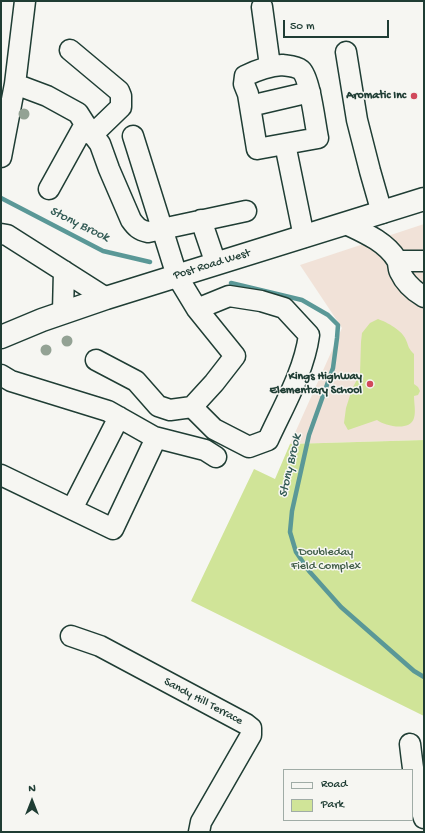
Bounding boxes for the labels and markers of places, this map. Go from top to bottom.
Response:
place label: Aromatic Inc [346,89,406,103]
marker: Aromatic Inc [409,91,419,101]
place label: Kings Highway Elementary School [270,370,362,398]
marker: Kings Highway Elementary School [365,379,375,389]

